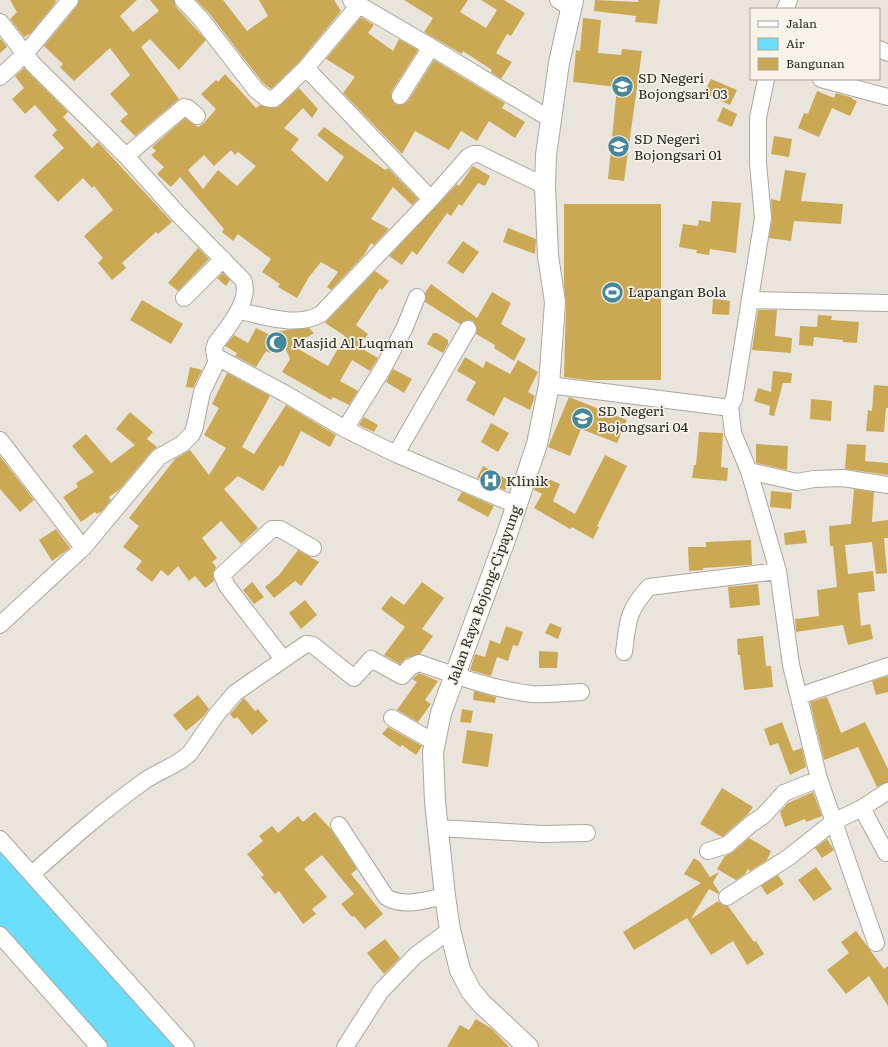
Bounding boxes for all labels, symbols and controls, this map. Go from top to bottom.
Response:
legend [750,8,880,80]
text: Jalan [786,14,817,32]
text: Air [786,34,805,52]
text: Bangunan [786,54,845,72]
place label: SD Negeri Bojongsari 03 [638,67,728,103]
school or university icon: SD Negeri Bojongsari 03 [609,73,635,99]
place label: SD Negeri Bojongsari 01 [634,128,723,164]
school or university icon: SD Negeri Bojongsari 01 [605,134,631,160]
sports icon: Lapangan Bola [600,279,626,305]
place label: Lapangan Bola [628,281,727,301]
mosque icon: Masjid Al Luqman [264,330,290,356]
place label: Masjid Al Luqman [292,332,414,352]
place label: SD Negeri Bojongsari 04 [598,400,689,436]
school or university icon: SD Negeri Bojongsari 04 [569,406,595,432]
hospital icon: Klinik [478,468,504,494]
place label: Klinik [506,470,549,490]
street label: Jalan Raya Bojong-Cipayung [441,502,525,687]

